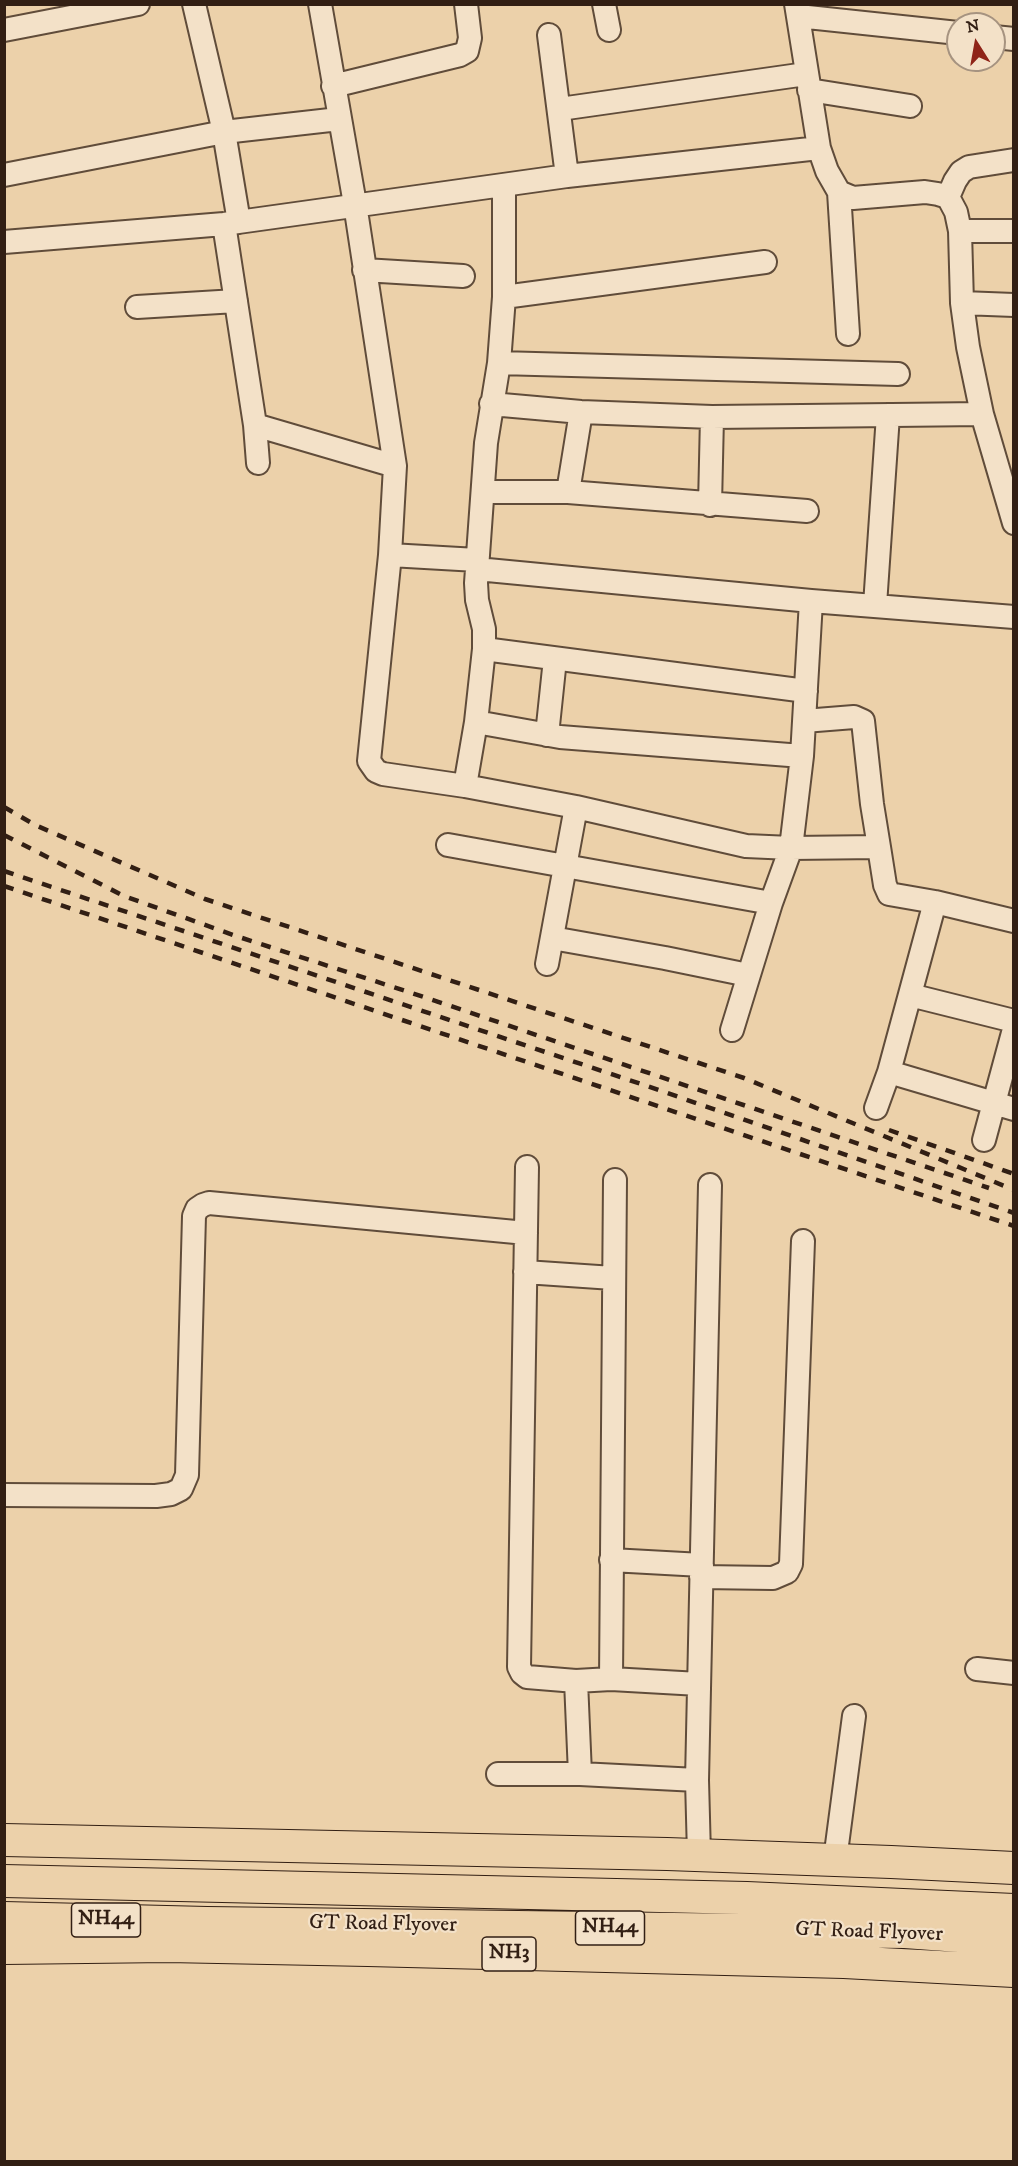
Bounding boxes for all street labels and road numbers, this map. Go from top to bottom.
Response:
road number: NH44 [72,1903,140,1937]
street label: GT Road Flyover [309,1911,457,1939]
road number: NH44 [576,1911,644,1945]
street label: GT Road Flyover [795,1918,943,1948]
road number: NH3 [482,1937,536,1971]

